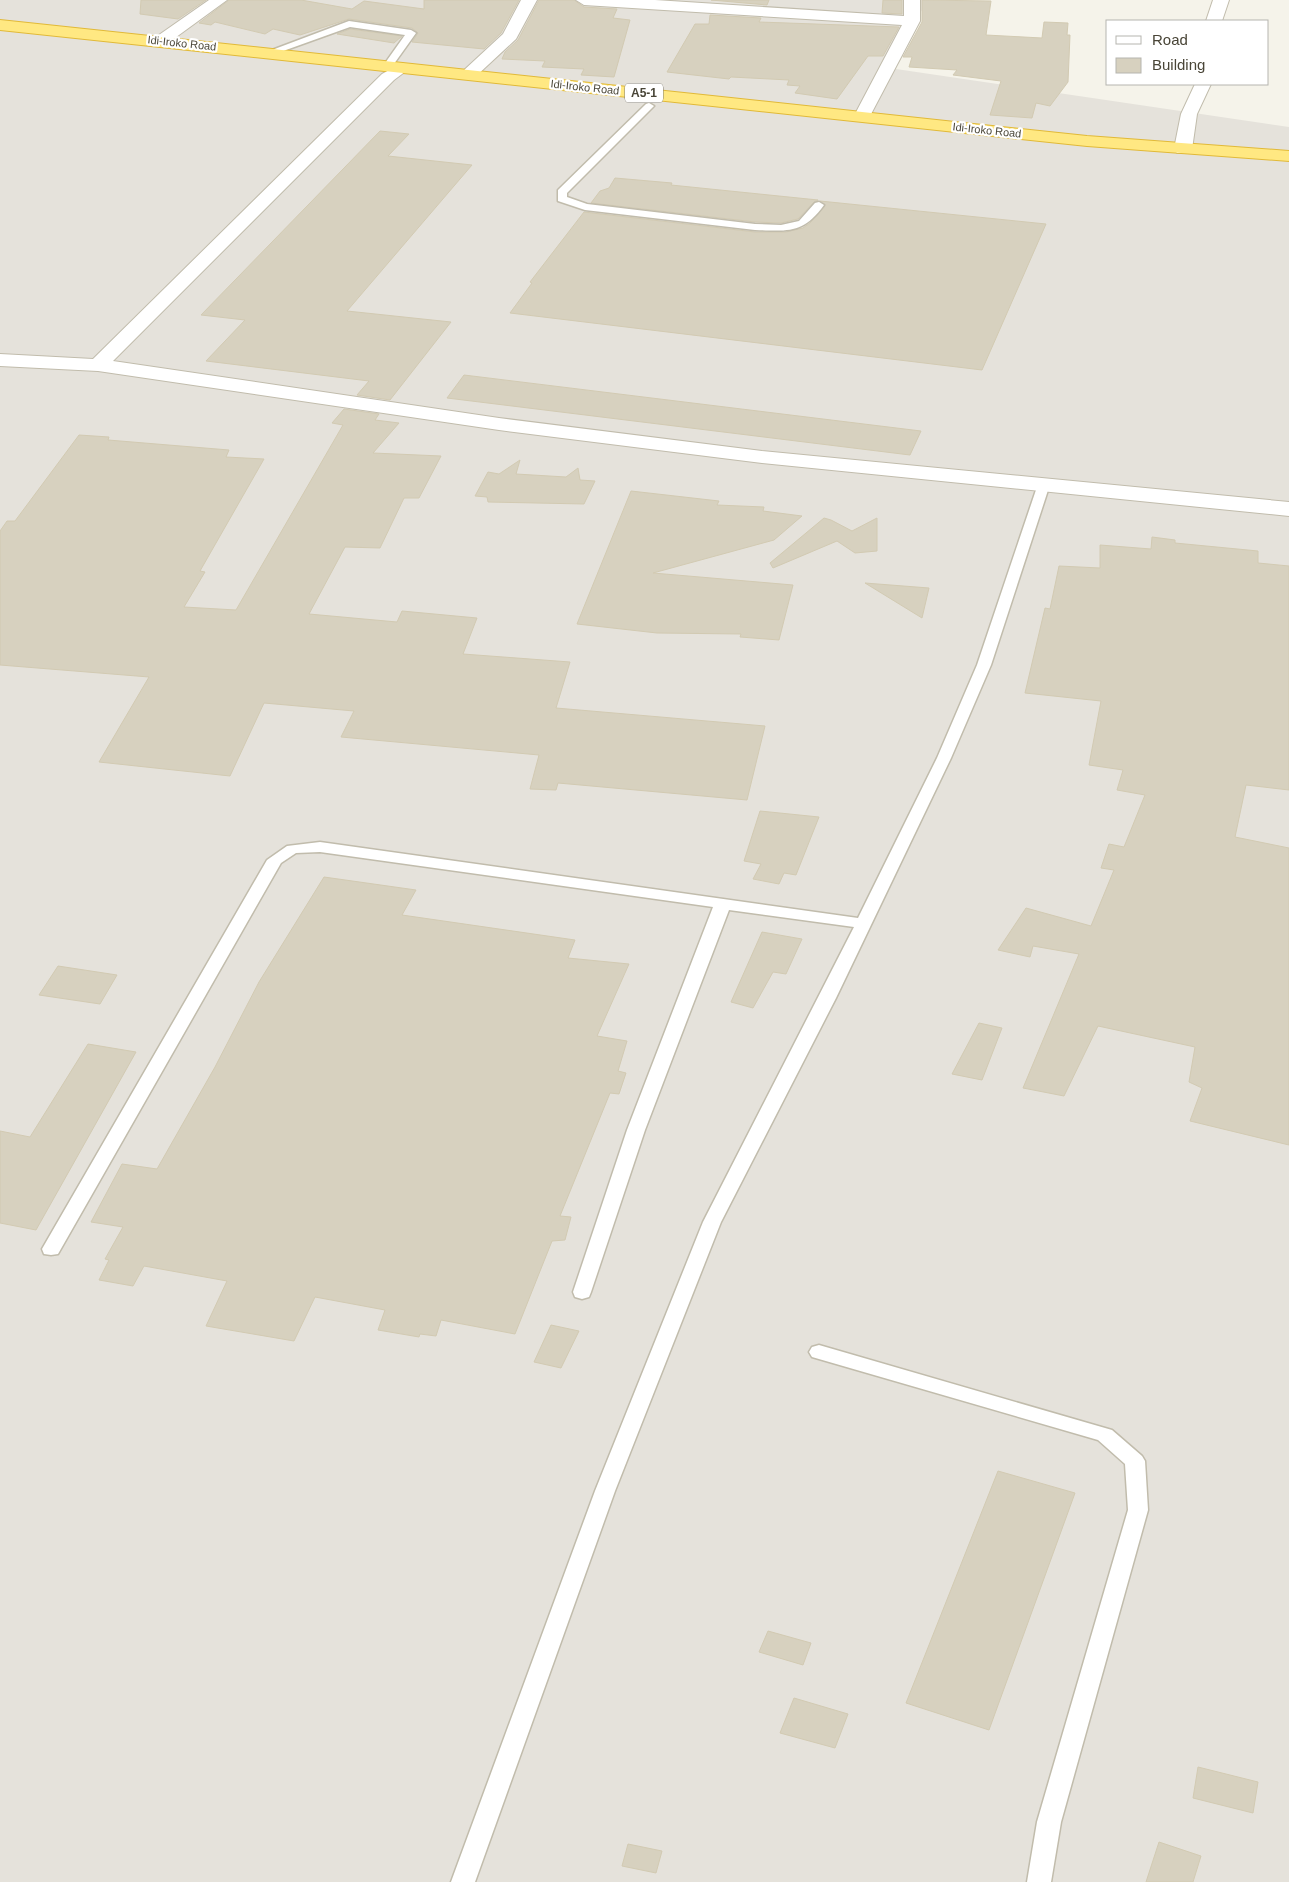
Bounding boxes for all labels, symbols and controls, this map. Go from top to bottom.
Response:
legend [1106,20,1269,85]
text: Road [1152,31,1188,48]
street label: Idi-Iroko Road [147,33,217,53]
text: Building [1152,56,1205,73]
street label: Idi-Iroko Road [550,77,620,97]
road number: A5-1 [625,84,663,102]
street label: Idi-Iroko Road [952,120,1022,140]

